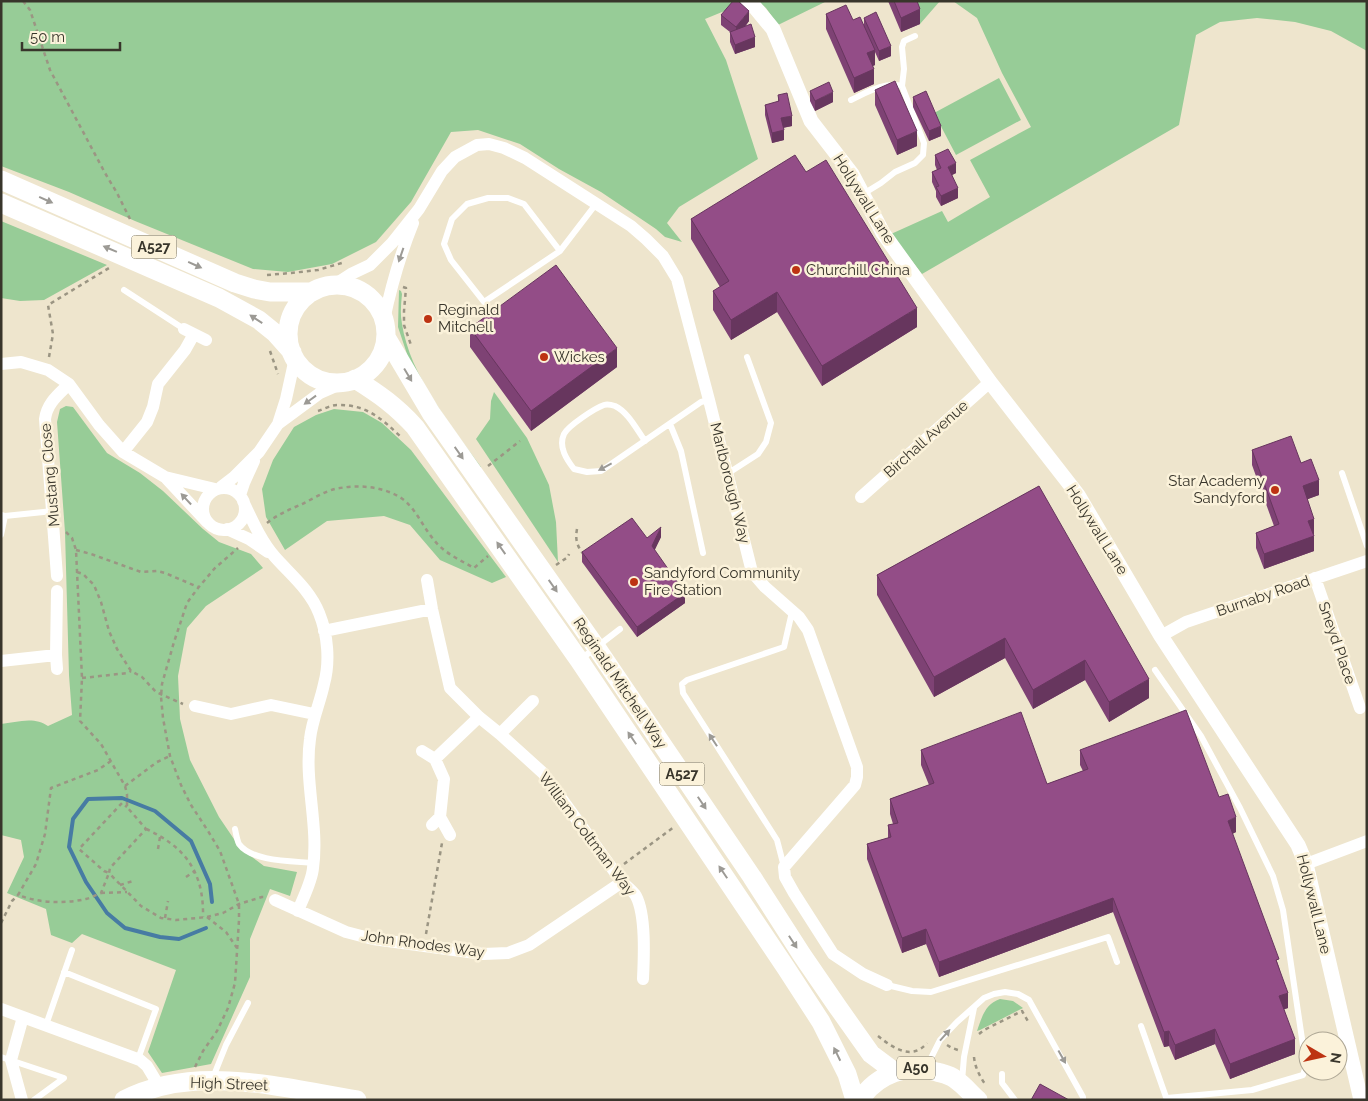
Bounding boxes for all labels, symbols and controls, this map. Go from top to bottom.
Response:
scale bar [22,20,120,52]
text: 50 m [30,28,65,46]
street label: Hollywall Lane [829,151,899,247]
one-way arrow [39,196,53,204]
road number: A527 [132,236,176,258]
one-way arrow [102,245,117,253]
one-way arrow [397,247,404,262]
place label: Churchill China [806,261,910,279]
one-way arrow [188,262,202,270]
marker: Churchill China [790,264,802,276]
place label: Reginald Mitchell [438,301,499,336]
marker: Reginald Mitchell [422,313,434,325]
one-way arrow [250,314,263,324]
place label: Wickes [554,348,605,366]
marker: Wickes [538,351,550,363]
one-way arrow [404,369,413,382]
one-way arrow [303,395,317,405]
street label: Birchall Avenue [880,396,972,482]
street label: Marlborough Way [706,421,754,545]
street label: Mustang Close [36,422,63,527]
one-way arrow [454,446,464,460]
one-way arrow [597,463,612,471]
place label: Star Academy Sandyford [1168,472,1265,507]
street label: Hollywall Lane [1062,482,1132,578]
marker: Star Academy Sandyford [1269,484,1281,496]
one-way arrow [180,494,192,506]
one-way arrow [496,541,506,555]
place label: Sandyford Community Fire Station [644,564,800,599]
street label: Burnaby Road [1214,572,1312,620]
marker: Sandyford Community Fire Station [628,576,640,588]
one-way arrow [548,579,558,593]
street label: Sneyd Place [1314,599,1360,687]
street label: Reginald Mitchell Way [569,614,671,752]
one-way arrow [627,731,637,744]
one-way arrow [708,733,718,746]
road number: A527 [660,762,704,786]
street label: William Coltman Way [535,769,639,899]
one-way arrow [697,796,707,810]
street label: Hollywall Lane [1293,852,1335,956]
one-way arrow [718,866,728,879]
street label: John Rhodes Way [360,926,486,962]
one-way arrow [789,935,798,949]
one-way arrow [940,1028,951,1041]
north arrow [1298,1031,1348,1081]
one-way arrow [833,1047,841,1062]
one-way arrow [1057,1050,1066,1064]
text: N [1327,1052,1345,1065]
road number: A50 [897,1056,935,1080]
street label: High Street [190,1074,268,1094]

